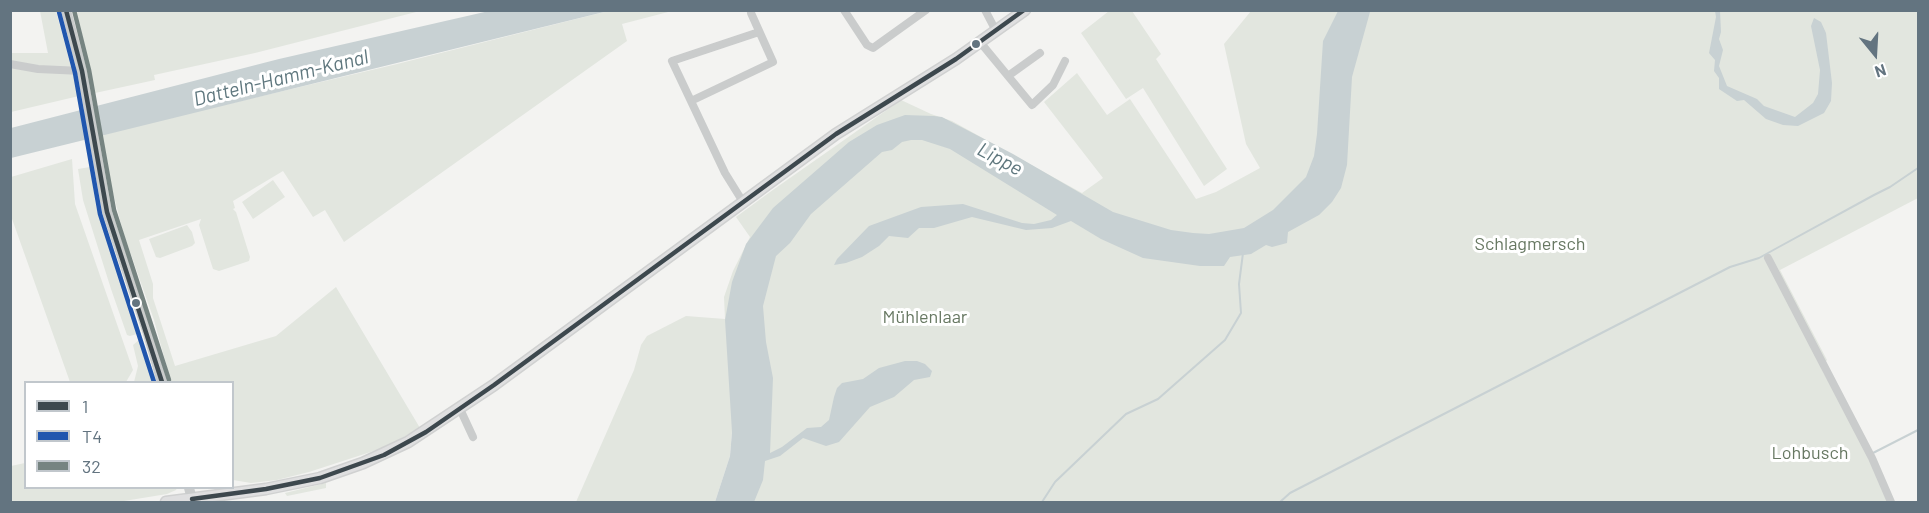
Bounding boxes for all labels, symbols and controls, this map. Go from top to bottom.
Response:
north arrow [1845,24,1905,84]
unlabelled marker [970,38,982,50]
water label: Datteln-Hamm-Kanal [191,45,371,111]
text: N [1873,61,1889,82]
water label: Lippe [973,137,1027,181]
park label: Schlagmersch [1474,233,1586,255]
unlabelled marker [130,297,142,309]
park label: Mühlenlaar [883,306,967,328]
legend [24,381,234,489]
text: 1 [82,395,88,417]
text: T4 [82,425,102,447]
park label: Lohbusch [1772,442,1848,464]
text: 32 [82,455,101,477]

